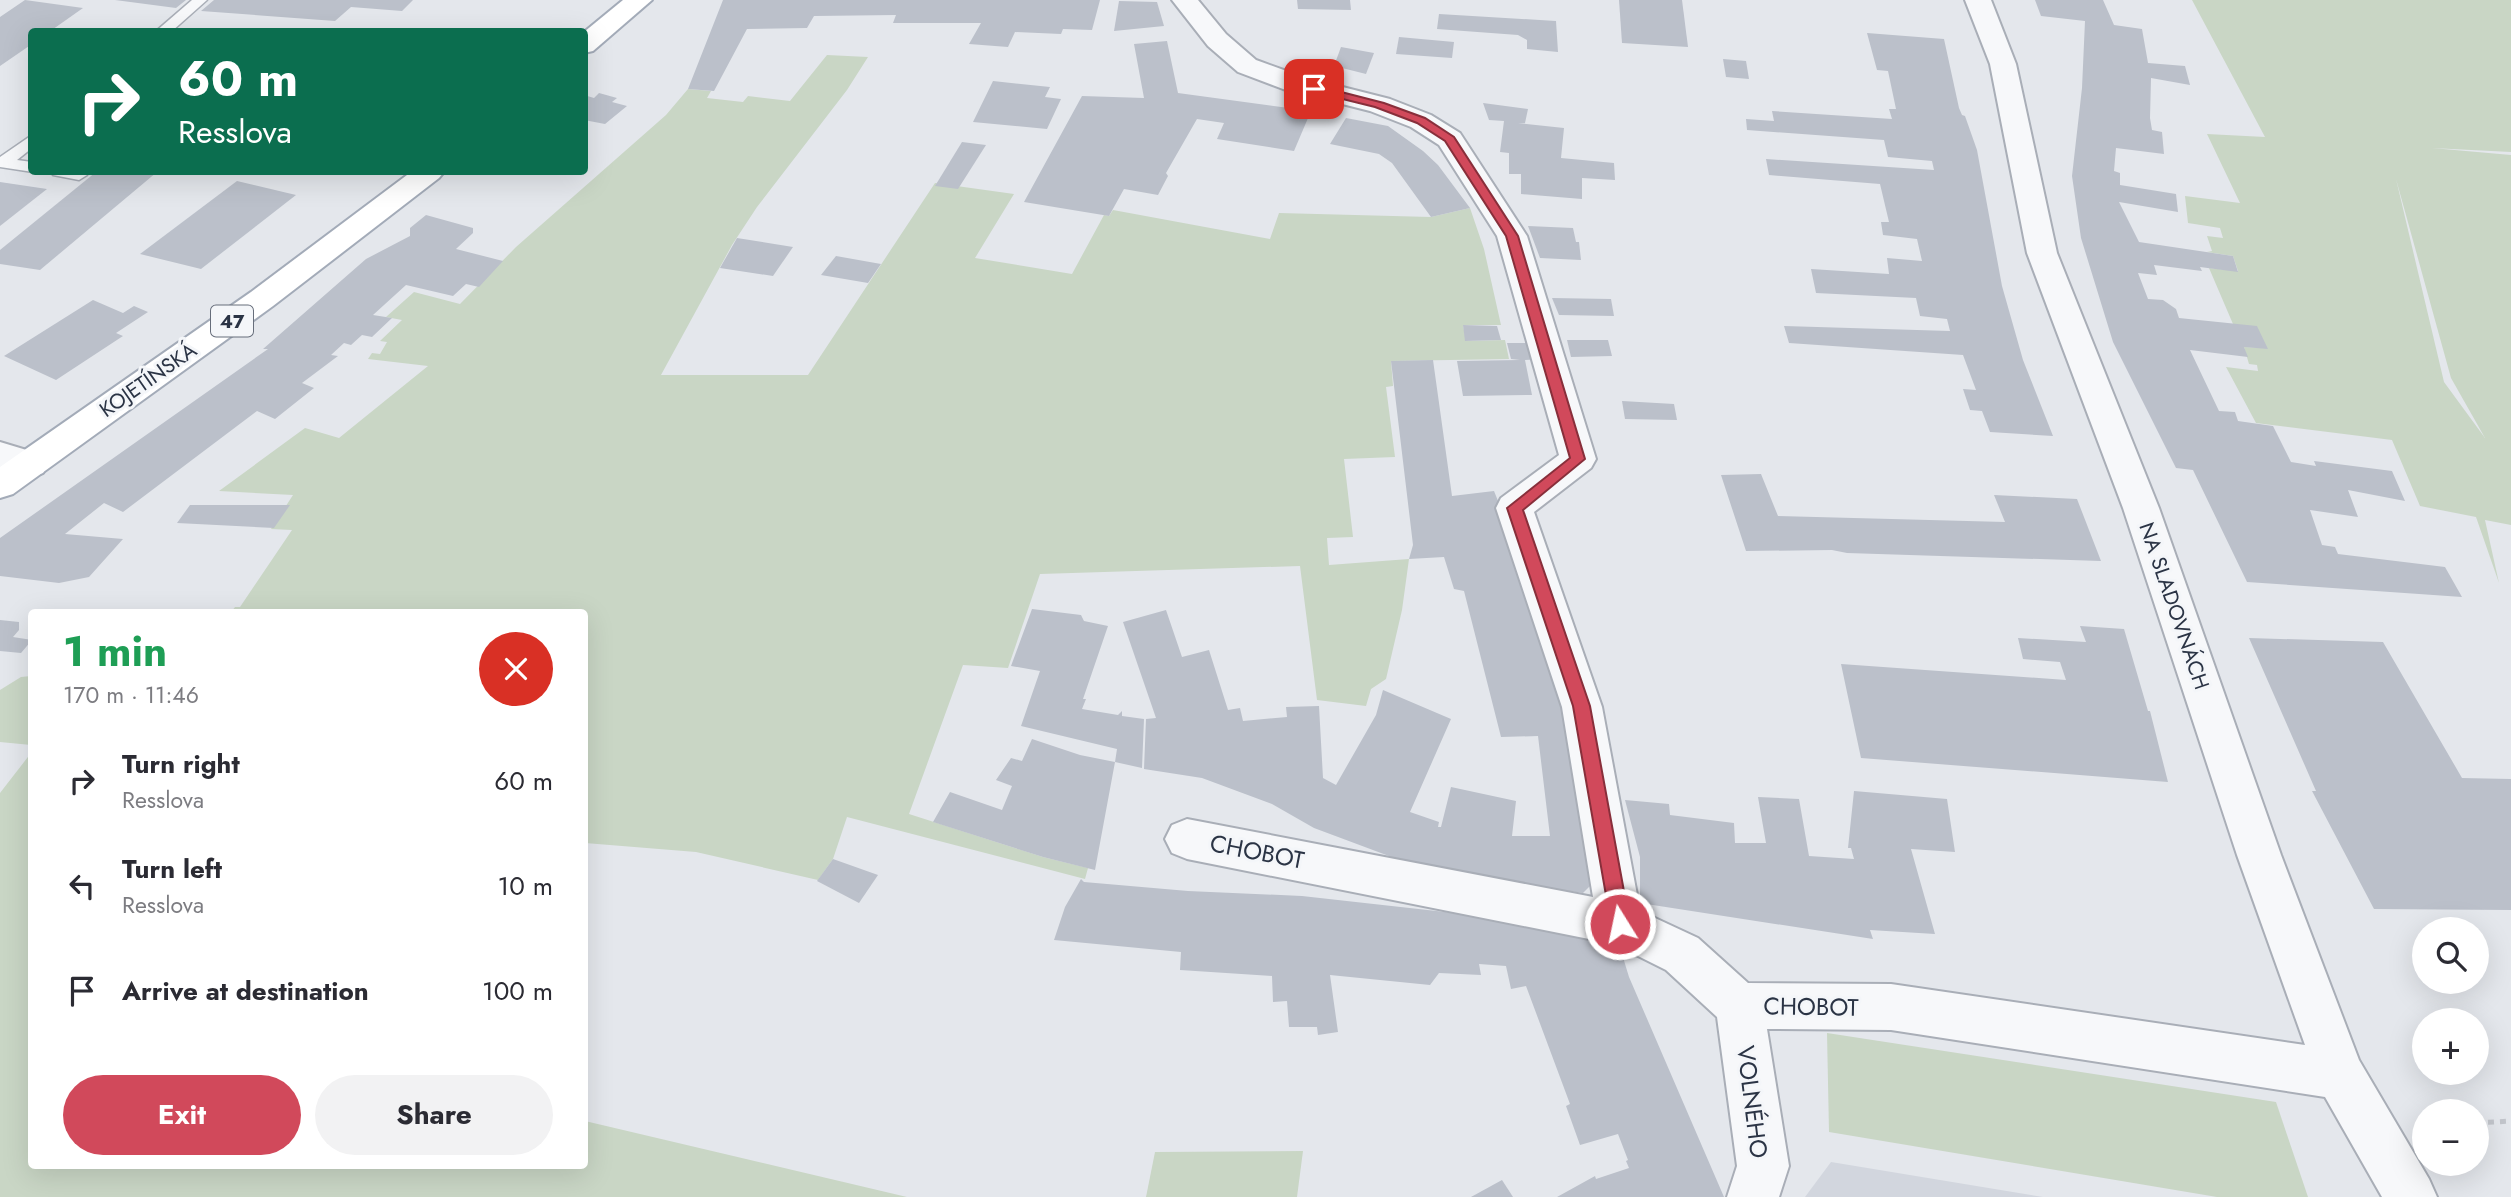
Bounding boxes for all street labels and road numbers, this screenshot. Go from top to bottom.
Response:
road number: 47 [211,306,253,336]
street label: KOJETÍNSKÁ [93,335,203,425]
street label: NA SLADOVNÁCH [2131,518,2217,694]
street label: CHOBOT [1207,825,1307,878]
street label: CHOBOT [1763,988,1859,1025]
street label: VOLNÉHO [1728,1044,1777,1160]

